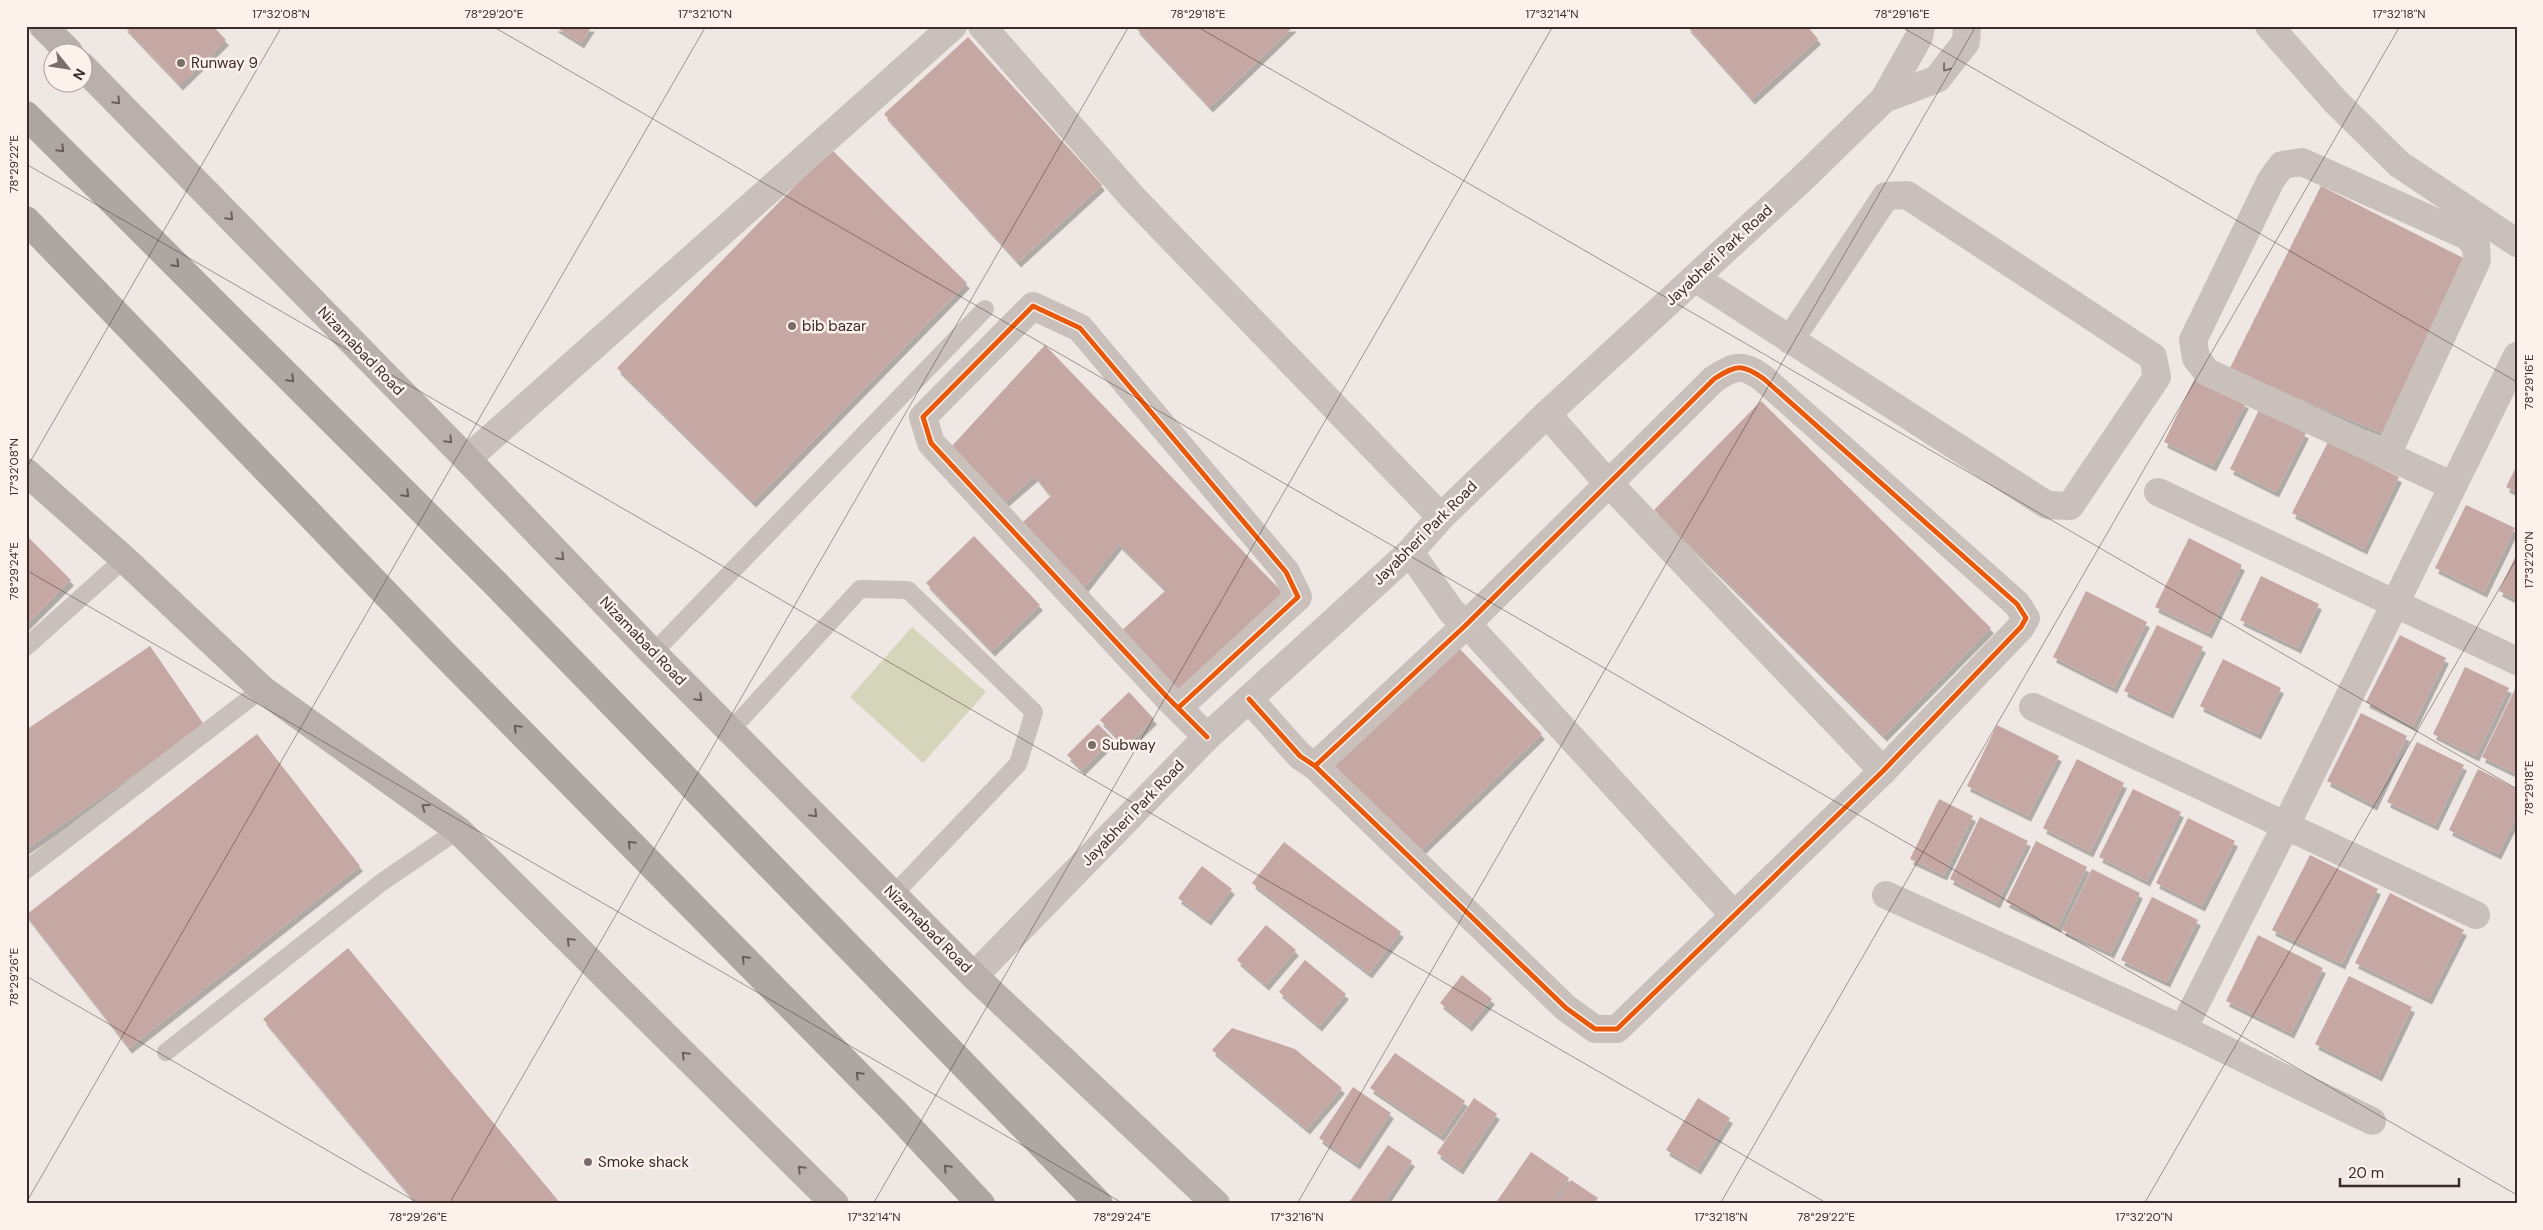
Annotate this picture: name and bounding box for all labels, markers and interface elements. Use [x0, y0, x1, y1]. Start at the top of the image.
text: 17°32'08"N [252, 6, 310, 22]
text: 78°29'20"E [464, 6, 524, 22]
text: 17°32'10"N [678, 6, 732, 22]
text: 78°29'18"E [1170, 6, 1226, 22]
text: 17°32'14"N [1526, 6, 1579, 22]
text: 78°29'16"E [1874, 6, 1930, 22]
text: 17°32'18"N [2372, 6, 2426, 22]
north arrow [42, 42, 92, 92]
place label: Runway 9 [191, 53, 258, 73]
marker: Runway 9 [175, 57, 187, 69]
one-way arrow [1943, 62, 1951, 71]
text: N [69, 66, 90, 83]
one-way arrow [111, 95, 120, 104]
text: 78°29'22"E [6, 135, 22, 193]
one-way arrow [55, 143, 64, 152]
street label: Jayabheri Park Road [1661, 200, 1777, 310]
one-way arrow [225, 211, 234, 220]
one-way arrow [170, 258, 179, 267]
street label: Nizamabad Road [313, 302, 409, 400]
place label: bib bazar [802, 316, 867, 336]
marker: bib bazar [786, 320, 798, 332]
text: 78°29'16"E [2521, 354, 2537, 410]
one-way arrow [285, 373, 294, 382]
one-way arrow [443, 434, 452, 443]
text: 17°32'08"N [6, 438, 22, 496]
street label: Jayabheri Park Road [1369, 477, 1481, 589]
one-way arrow [400, 488, 409, 497]
text: 17°32'20"N [2521, 532, 2537, 588]
text: 78°29'24"E [6, 542, 22, 600]
one-way arrow [555, 551, 564, 560]
street label: Nizamabad Road [595, 592, 691, 690]
one-way arrow [693, 692, 702, 701]
one-way arrow [514, 725, 523, 734]
place label: Subway [1102, 735, 1157, 755]
marker: Subway [1086, 739, 1098, 751]
street label: Jayabheri Park Road [1077, 756, 1189, 870]
text: 78°29'18"E [2521, 760, 2537, 816]
one-way arrow [422, 804, 431, 812]
one-way arrow [808, 808, 817, 817]
one-way arrow [628, 840, 637, 849]
street label: Nizamabad Road [880, 881, 976, 977]
one-way arrow [566, 938, 575, 947]
text: 78°29'26"E [6, 947, 22, 1006]
one-way arrow [742, 956, 751, 965]
one-way arrow [682, 1052, 691, 1061]
one-way arrow [856, 1072, 865, 1081]
place label: Smoke shack [598, 1152, 689, 1172]
scale bar [2340, 1155, 2459, 1187]
marker: Smoke shack [582, 1156, 594, 1168]
text: 20 m [2348, 1163, 2384, 1183]
one-way arrow [944, 1165, 953, 1174]
one-way arrow [797, 1166, 806, 1175]
text: 78°29'26"E [389, 1209, 448, 1225]
text: 17°32'14"N [848, 1209, 901, 1225]
text: 78°29'24"E [1093, 1209, 1151, 1225]
text: 17°32'16"N [1270, 1209, 1324, 1225]
text: 17°32'18"N [1694, 1209, 1748, 1225]
text: 78°29'22"E [1797, 1209, 1855, 1225]
text: 17°32'20"N [2116, 1209, 2172, 1225]

